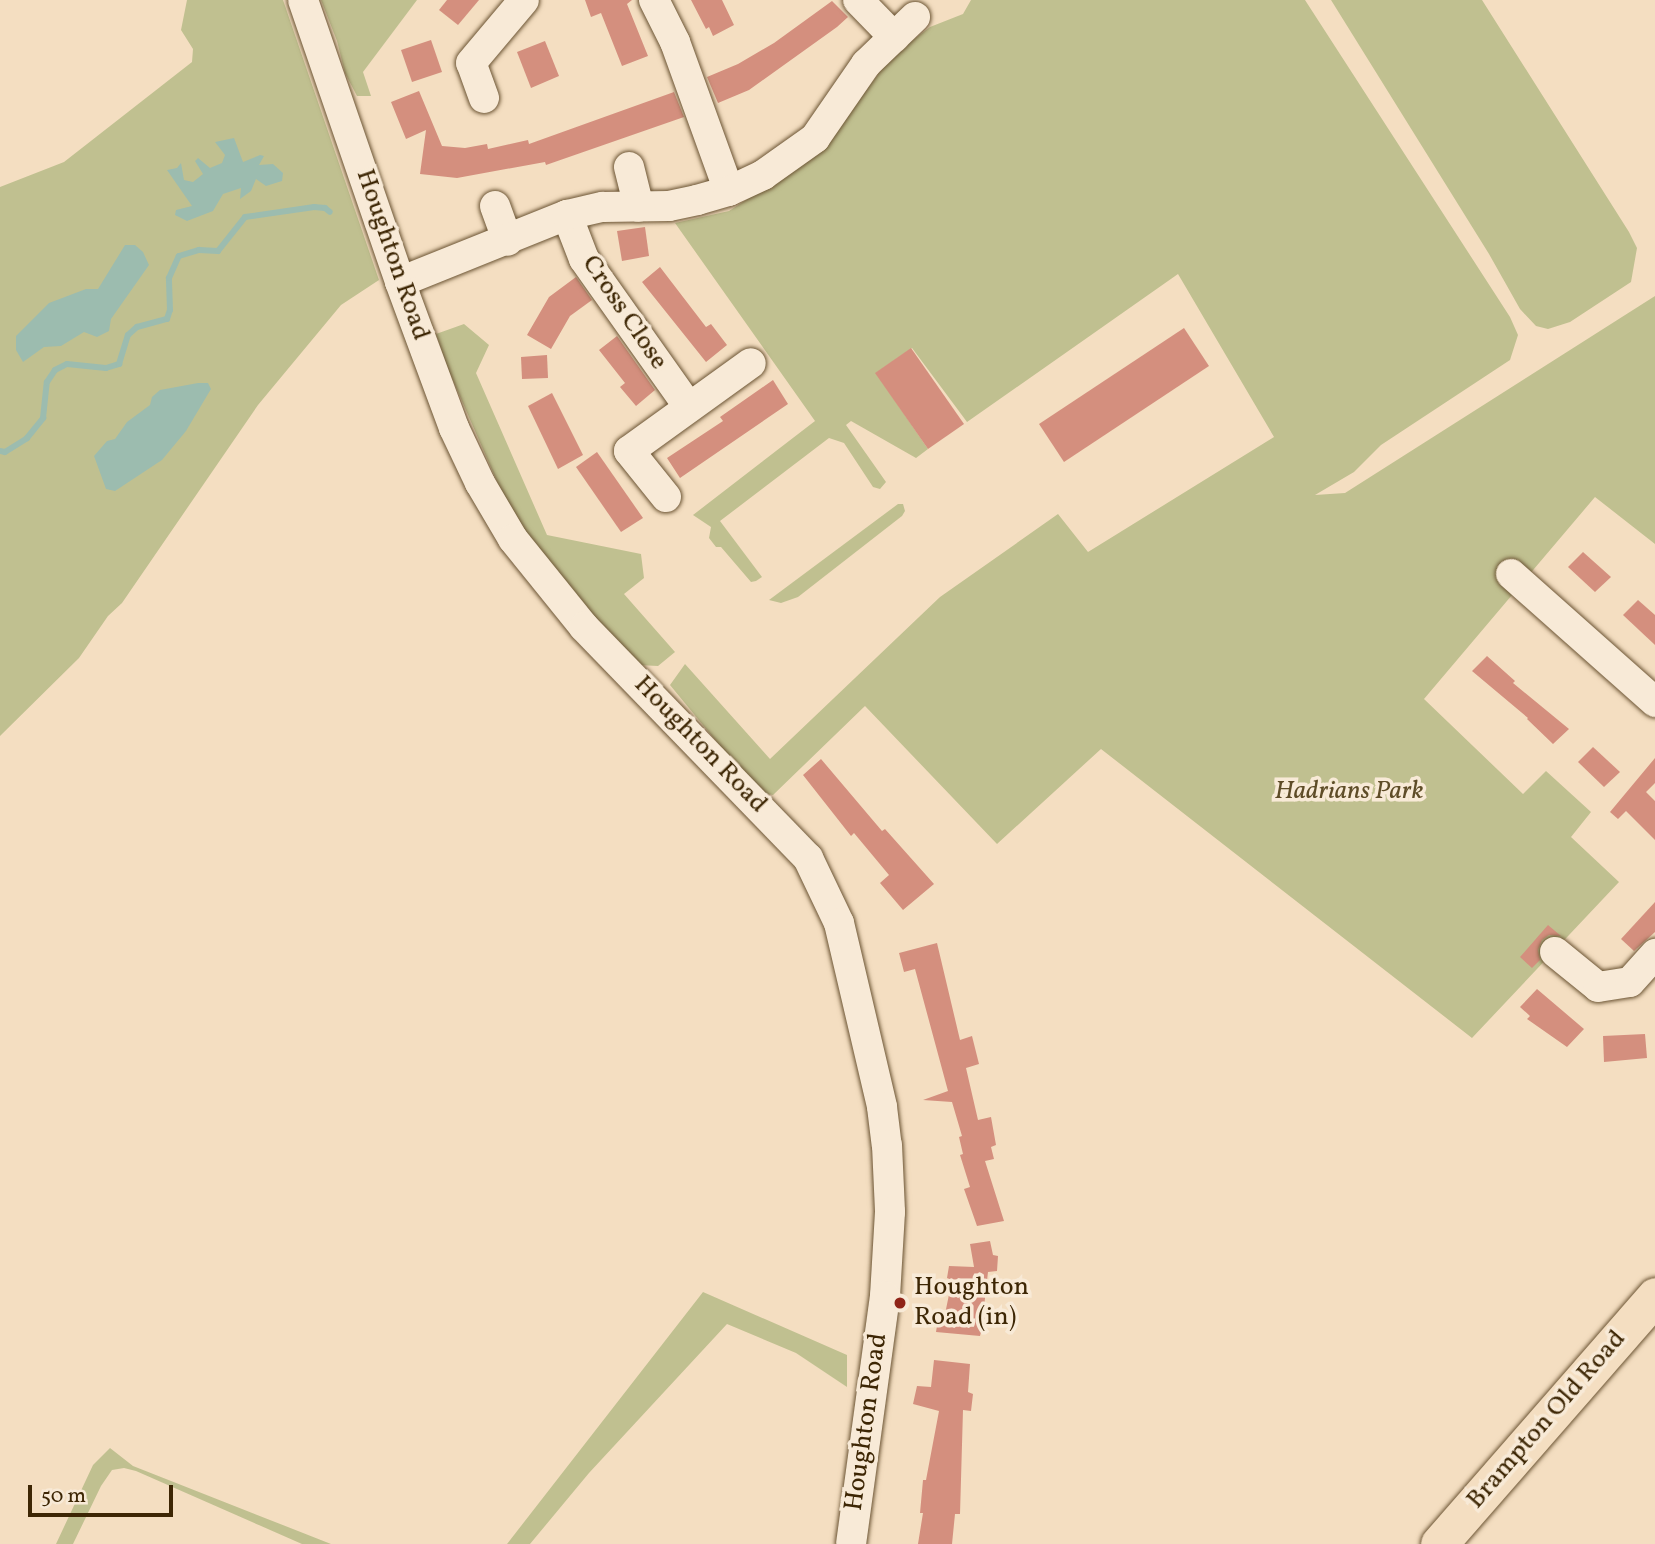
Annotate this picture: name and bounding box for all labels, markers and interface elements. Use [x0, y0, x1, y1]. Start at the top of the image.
street label: Houghton Road [348, 165, 436, 345]
street label: Cross Close [574, 250, 674, 376]
street label: Houghton Road [627, 670, 773, 820]
park label: Hadrians Park [1275, 776, 1423, 808]
place label: Houghton Road (in) [914, 1272, 1029, 1334]
marker: Houghton Road (in) [892, 1295, 908, 1311]
street label: Brampton Old Road [1461, 1324, 1633, 1516]
street label: Houghton Road [839, 1331, 895, 1513]
scale bar [32, 1470, 177, 1514]
text: 50 m [41, 1482, 86, 1511]

